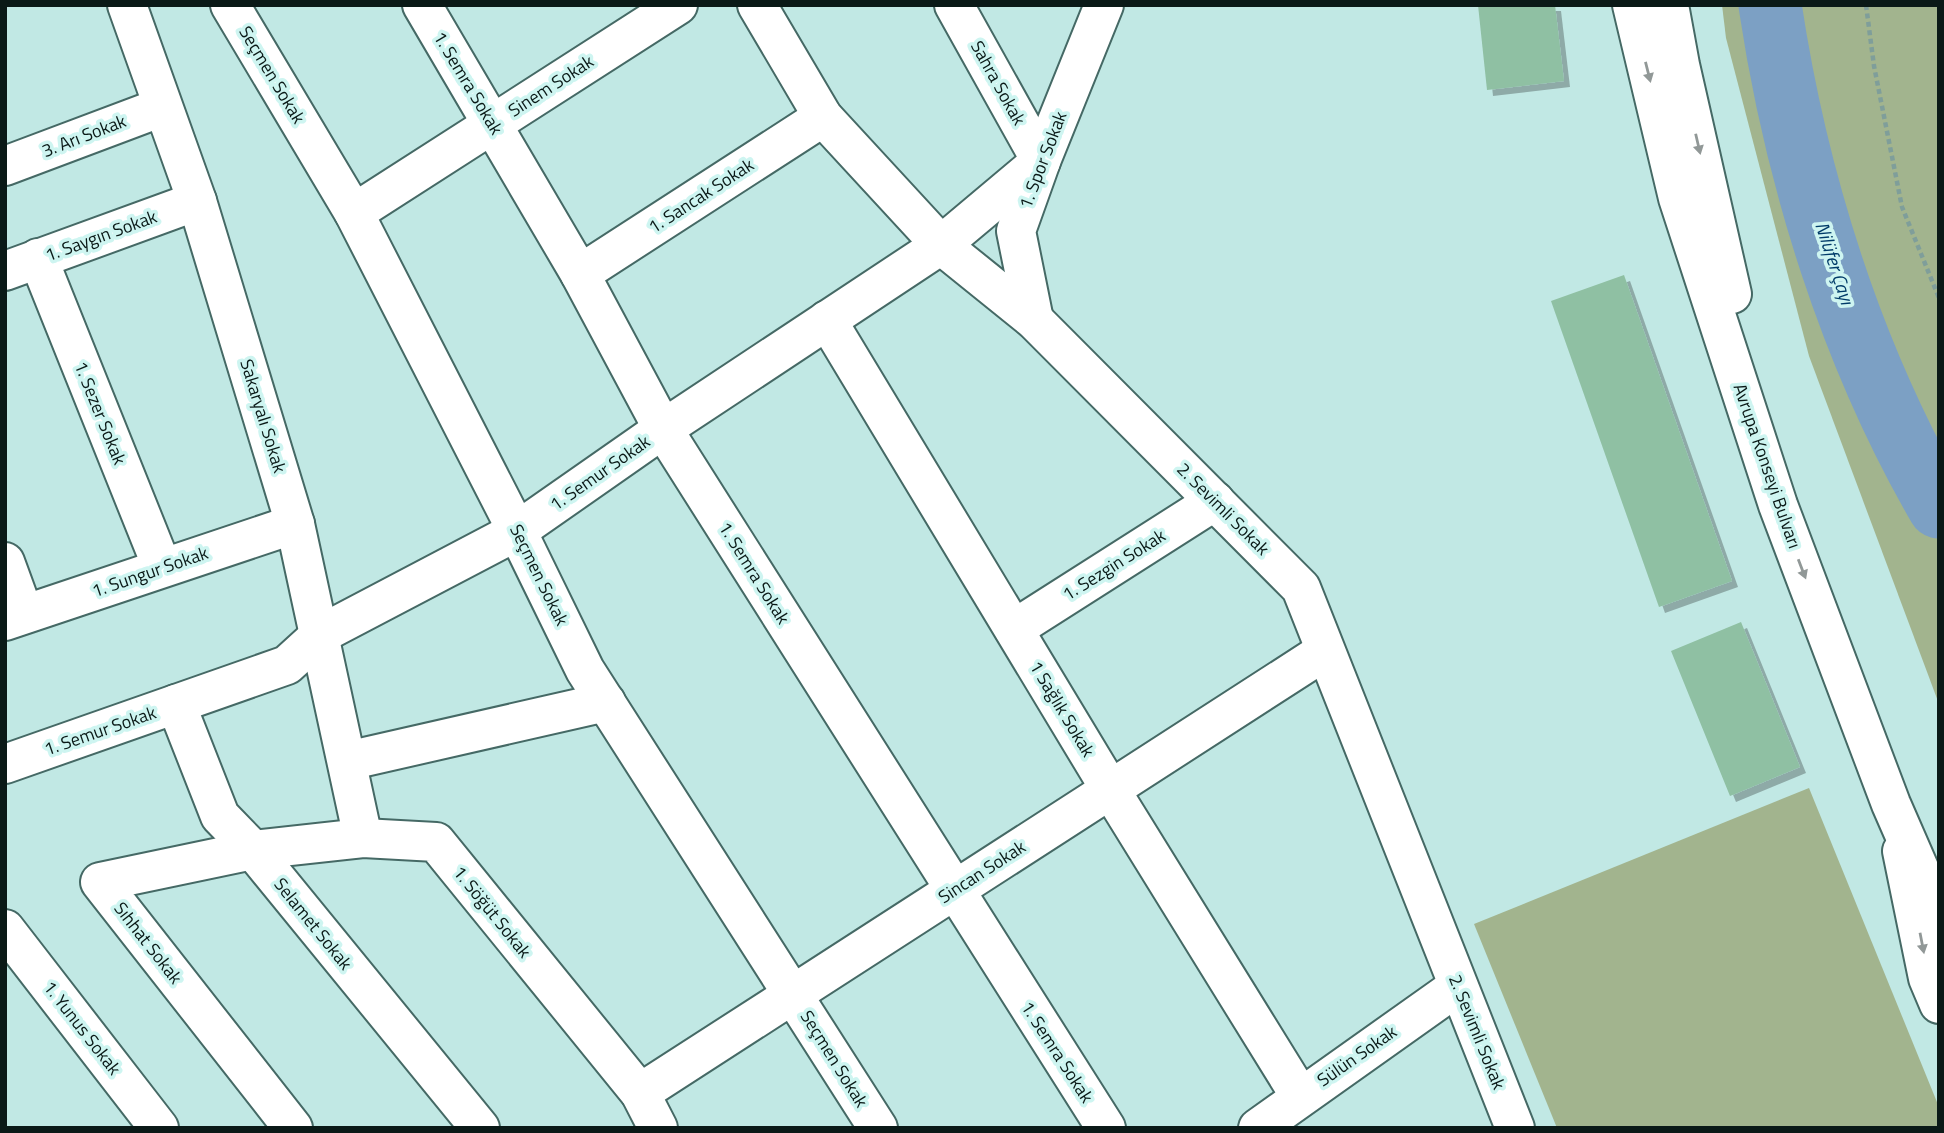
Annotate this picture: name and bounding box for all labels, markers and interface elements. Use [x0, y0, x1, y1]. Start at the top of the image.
street label: Seçmen Sokak [233, 21, 312, 129]
street label: 1. Semra Sokak [427, 26, 510, 140]
street label: Sahra Sokak [964, 35, 1033, 130]
street label: Sinem Sokak [503, 48, 599, 123]
one-way arrow [1643, 61, 1654, 83]
street label: 3. Arı Sokak [38, 107, 130, 164]
street label: 1. Spor Sokak [1012, 107, 1074, 212]
one-way arrow [1693, 133, 1704, 155]
street label: 1. Sancak Sokak [643, 151, 759, 240]
street label: 1. Saygın Sokak [41, 203, 161, 268]
water label: Nilüfer Çayı [1808, 218, 1863, 309]
street label: Sakaryalı Sokak [233, 356, 294, 476]
street label: 1. Sezer Sokak [67, 357, 134, 469]
street label: Avrupa Konseyi Bulvarı [1727, 380, 1808, 552]
street label: 1. Semur Sokak [544, 428, 656, 517]
street label: 2. Sevimli Sokak [1171, 456, 1276, 562]
street label: 1. Semra Sokak [712, 516, 797, 630]
street label: Seçmen Sokak [503, 519, 576, 630]
street label: 1. Sezgin Sokak [1057, 522, 1171, 607]
street label: 1. Sungur Sokak [88, 539, 212, 604]
one-way arrow [1797, 559, 1808, 580]
street label: 1 Sağlık Sokak [1023, 655, 1102, 762]
street label: 1. Semur Sokak [40, 699, 160, 762]
street label: Sincan Sokak [933, 833, 1031, 910]
street label: 1. Söğüt Sokak [447, 860, 538, 964]
street label: Selamet Sokak [268, 872, 359, 976]
street label: Sıhhat Sokak [108, 896, 189, 990]
one-way arrow [1916, 932, 1927, 954]
street label: 2. Sevimli Sokak [1442, 970, 1513, 1094]
street label: 1. Yunus Sokak [37, 975, 128, 1081]
street label: 1. Semra Sokak [1014, 996, 1101, 1108]
street label: Seçmen Sokak [794, 1005, 875, 1113]
street label: Sülün Sokak [1311, 1018, 1402, 1093]

